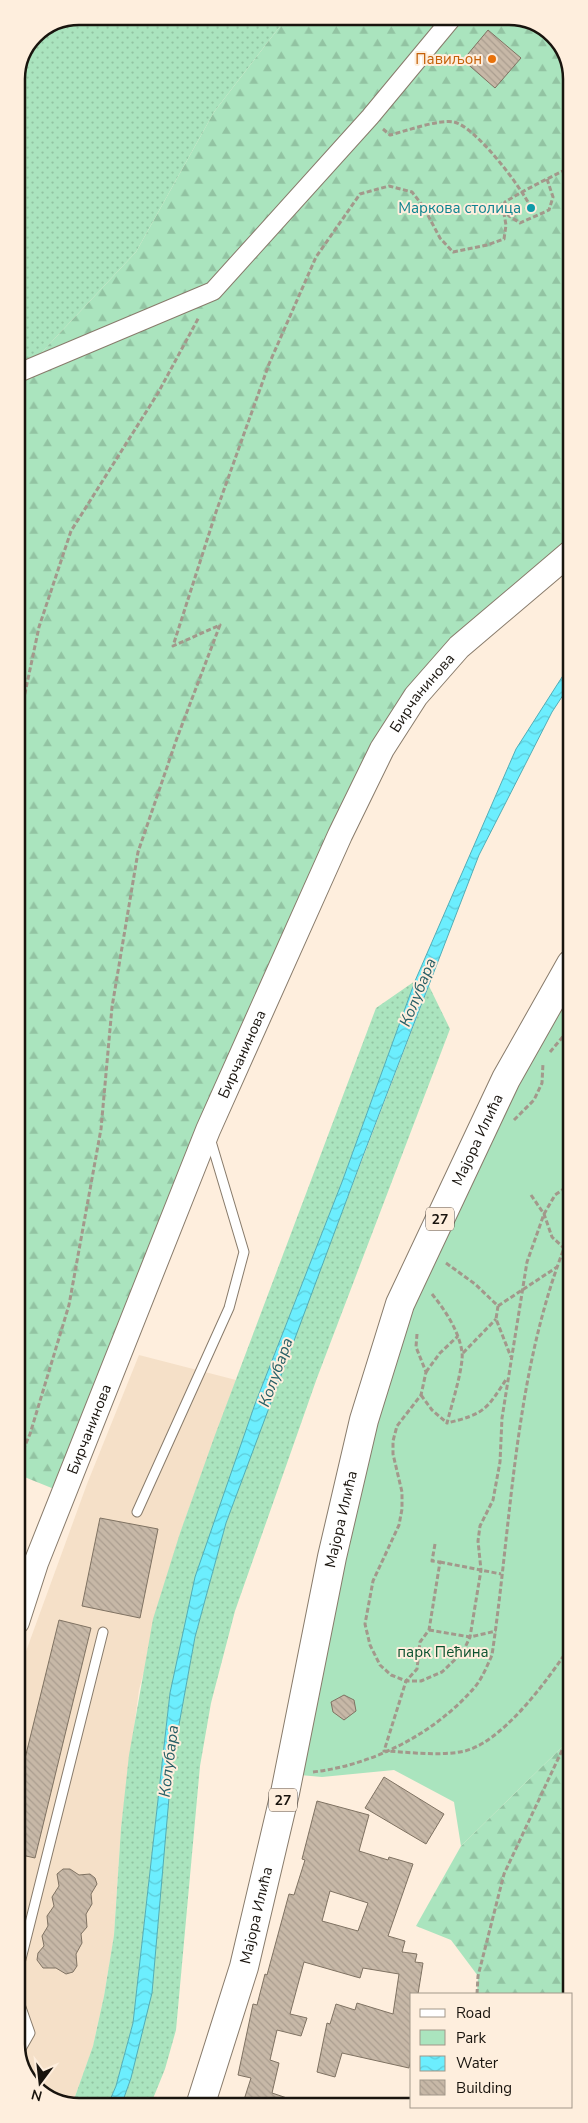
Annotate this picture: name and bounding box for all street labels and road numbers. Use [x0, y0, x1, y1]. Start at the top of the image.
street label: Бирчанинова [385, 649, 459, 736]
street label: Бирчанинова [213, 1007, 271, 1102]
street label: Мајора Илића [447, 1091, 508, 1189]
road number: 27 [426, 1208, 454, 1230]
street label: Бирчанинова [62, 1381, 116, 1477]
street label: Мајора Илића [320, 1469, 362, 1570]
road number: 27 [269, 1788, 297, 1812]
street label: Мајора Илића [235, 1865, 277, 1966]

